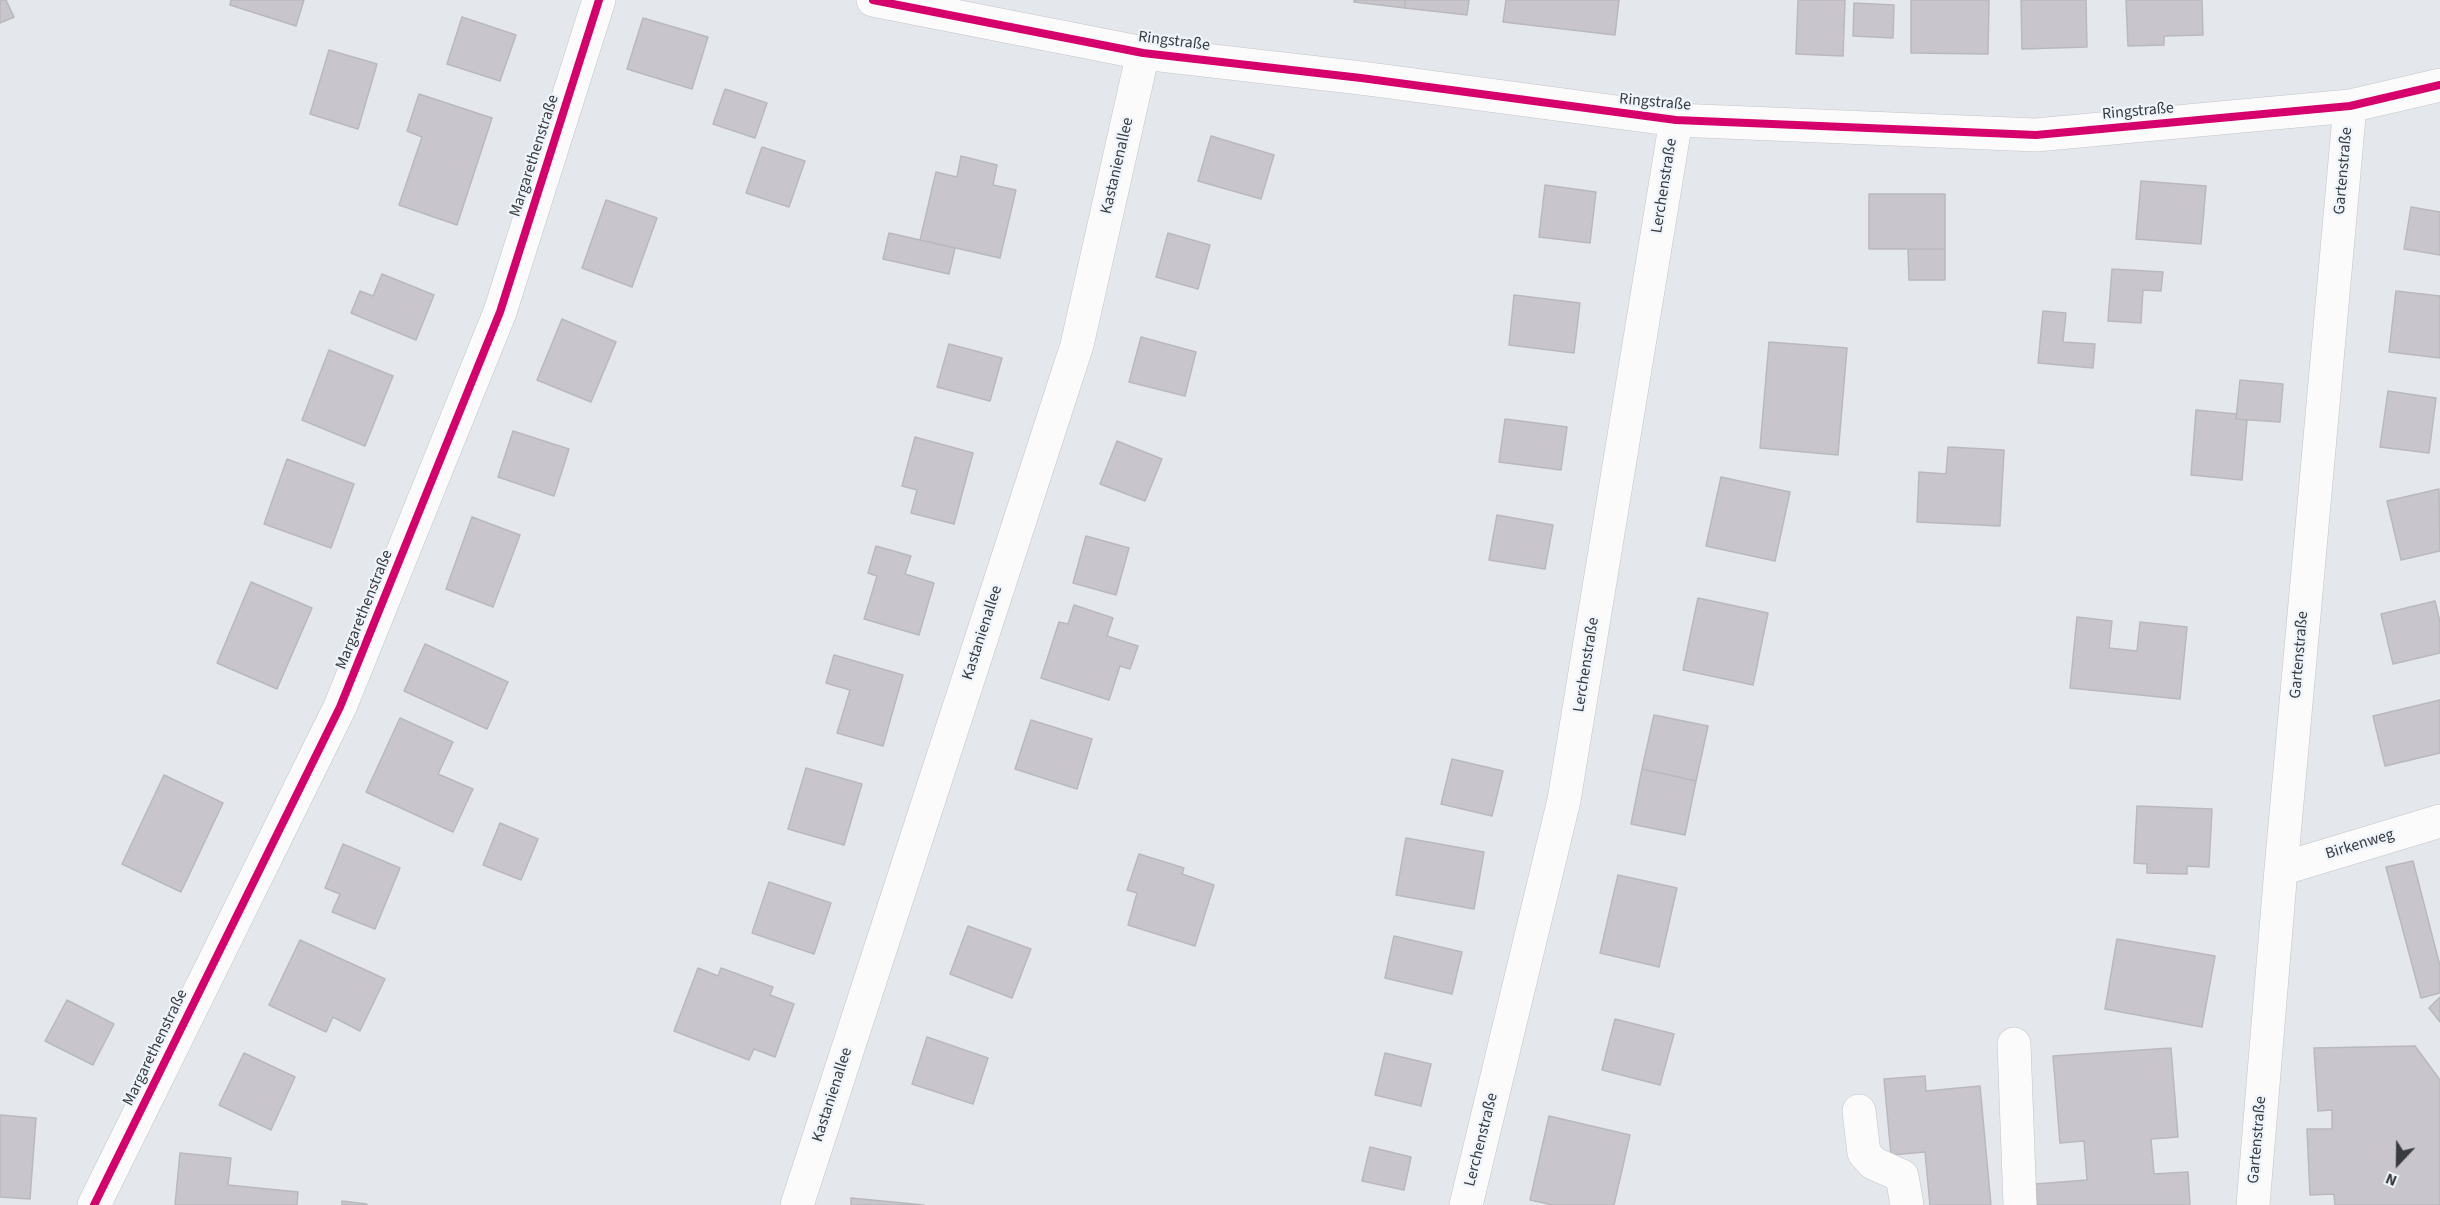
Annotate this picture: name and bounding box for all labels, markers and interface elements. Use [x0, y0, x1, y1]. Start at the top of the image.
street label: Ringstraße [1137, 28, 1211, 56]
street label: Ringstraße [1618, 90, 1692, 116]
street label: Margarethenstraße [506, 93, 564, 219]
street label: Ringstraße [2101, 99, 2175, 125]
street label: Kastanienallee [1098, 116, 1138, 216]
street label: Gartenstraße [2331, 127, 2357, 215]
street label: Lerchenstraße [1648, 137, 1682, 235]
street label: Margarethenstraße [332, 547, 398, 673]
street label: Kastanienallee [959, 583, 1007, 683]
street label: Gartenstraße [2287, 611, 2313, 699]
street label: Lerchenstraße [1570, 616, 1604, 714]
street label: Birkenweg [2323, 826, 2397, 864]
street label: Margarethenstraße [120, 987, 192, 1109]
street label: Kastanienallee [809, 1045, 857, 1145]
street label: Lerchenstraße [1461, 1091, 1503, 1189]
street label: Gartenstraße [2245, 1096, 2271, 1184]
north arrow [2368, 1133, 2428, 1193]
text: N [2382, 1168, 2400, 1192]

